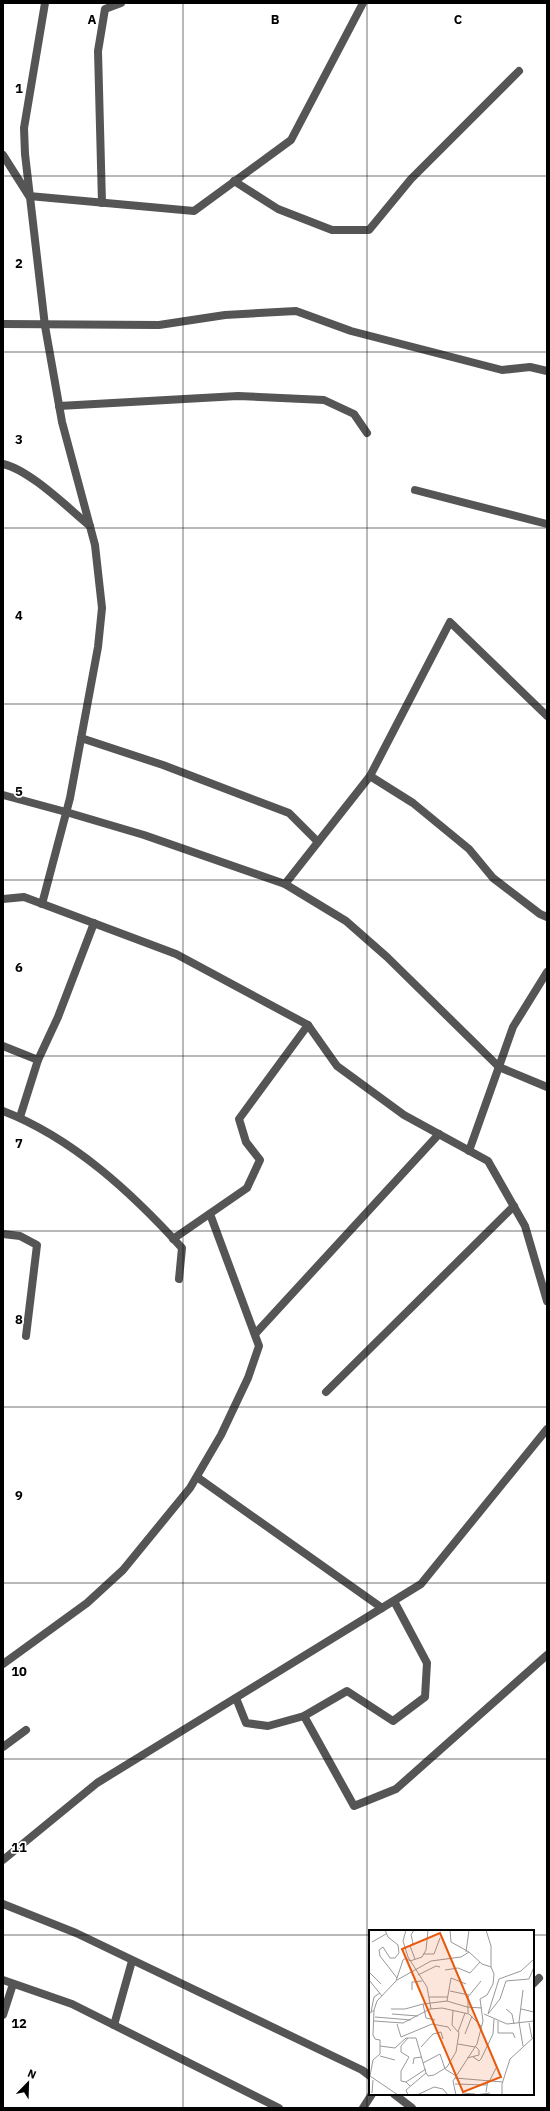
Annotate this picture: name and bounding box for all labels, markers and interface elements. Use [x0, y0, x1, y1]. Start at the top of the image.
text: A [88, 11, 97, 28]
text: B [271, 11, 280, 28]
text: C [454, 11, 463, 28]
text: 1 [15, 80, 23, 97]
text: 2 [15, 255, 23, 272]
text: 3 [15, 431, 23, 448]
text: 4 [15, 607, 23, 624]
text: 5 [15, 783, 23, 800]
text: 6 [15, 959, 23, 976]
text: 7 [15, 1135, 23, 1152]
text: 8 [15, 1311, 23, 1328]
text: 9 [15, 1487, 23, 1504]
text: 10 [11, 1663, 27, 1680]
text: 11 [11, 1839, 27, 1856]
inset map [369, 1930, 534, 2095]
text: 12 [11, 2015, 27, 2032]
north arrow [8, 2063, 48, 2103]
text: N [26, 2066, 38, 2082]

